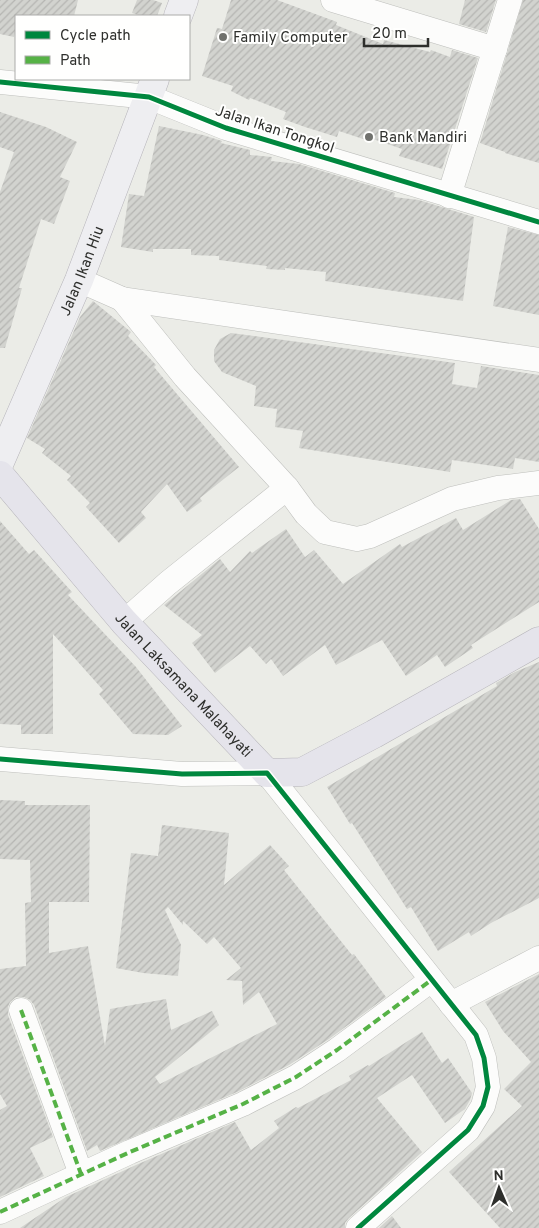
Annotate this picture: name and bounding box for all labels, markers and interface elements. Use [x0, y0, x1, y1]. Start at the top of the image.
legend [15, 15, 190, 80]
scale bar [364, 15, 428, 47]
text: 20 m [372, 25, 407, 44]
text: Cycle path [60, 27, 131, 46]
place label: Family Computer [233, 29, 348, 48]
marker: Family Computer [217, 31, 229, 43]
text: Path [60, 52, 91, 71]
street label: Jalan Ikan Tongkol [213, 102, 336, 159]
place label: Bank Mandiri [379, 129, 467, 148]
marker: Bank Mandiri [363, 131, 375, 143]
street label: Jalan Ikan Hiu [57, 224, 109, 319]
street label: Jalan Laksamana Malahayati [110, 610, 255, 762]
north arrow [474, 1163, 524, 1213]
text: N [493, 1168, 504, 1185]

